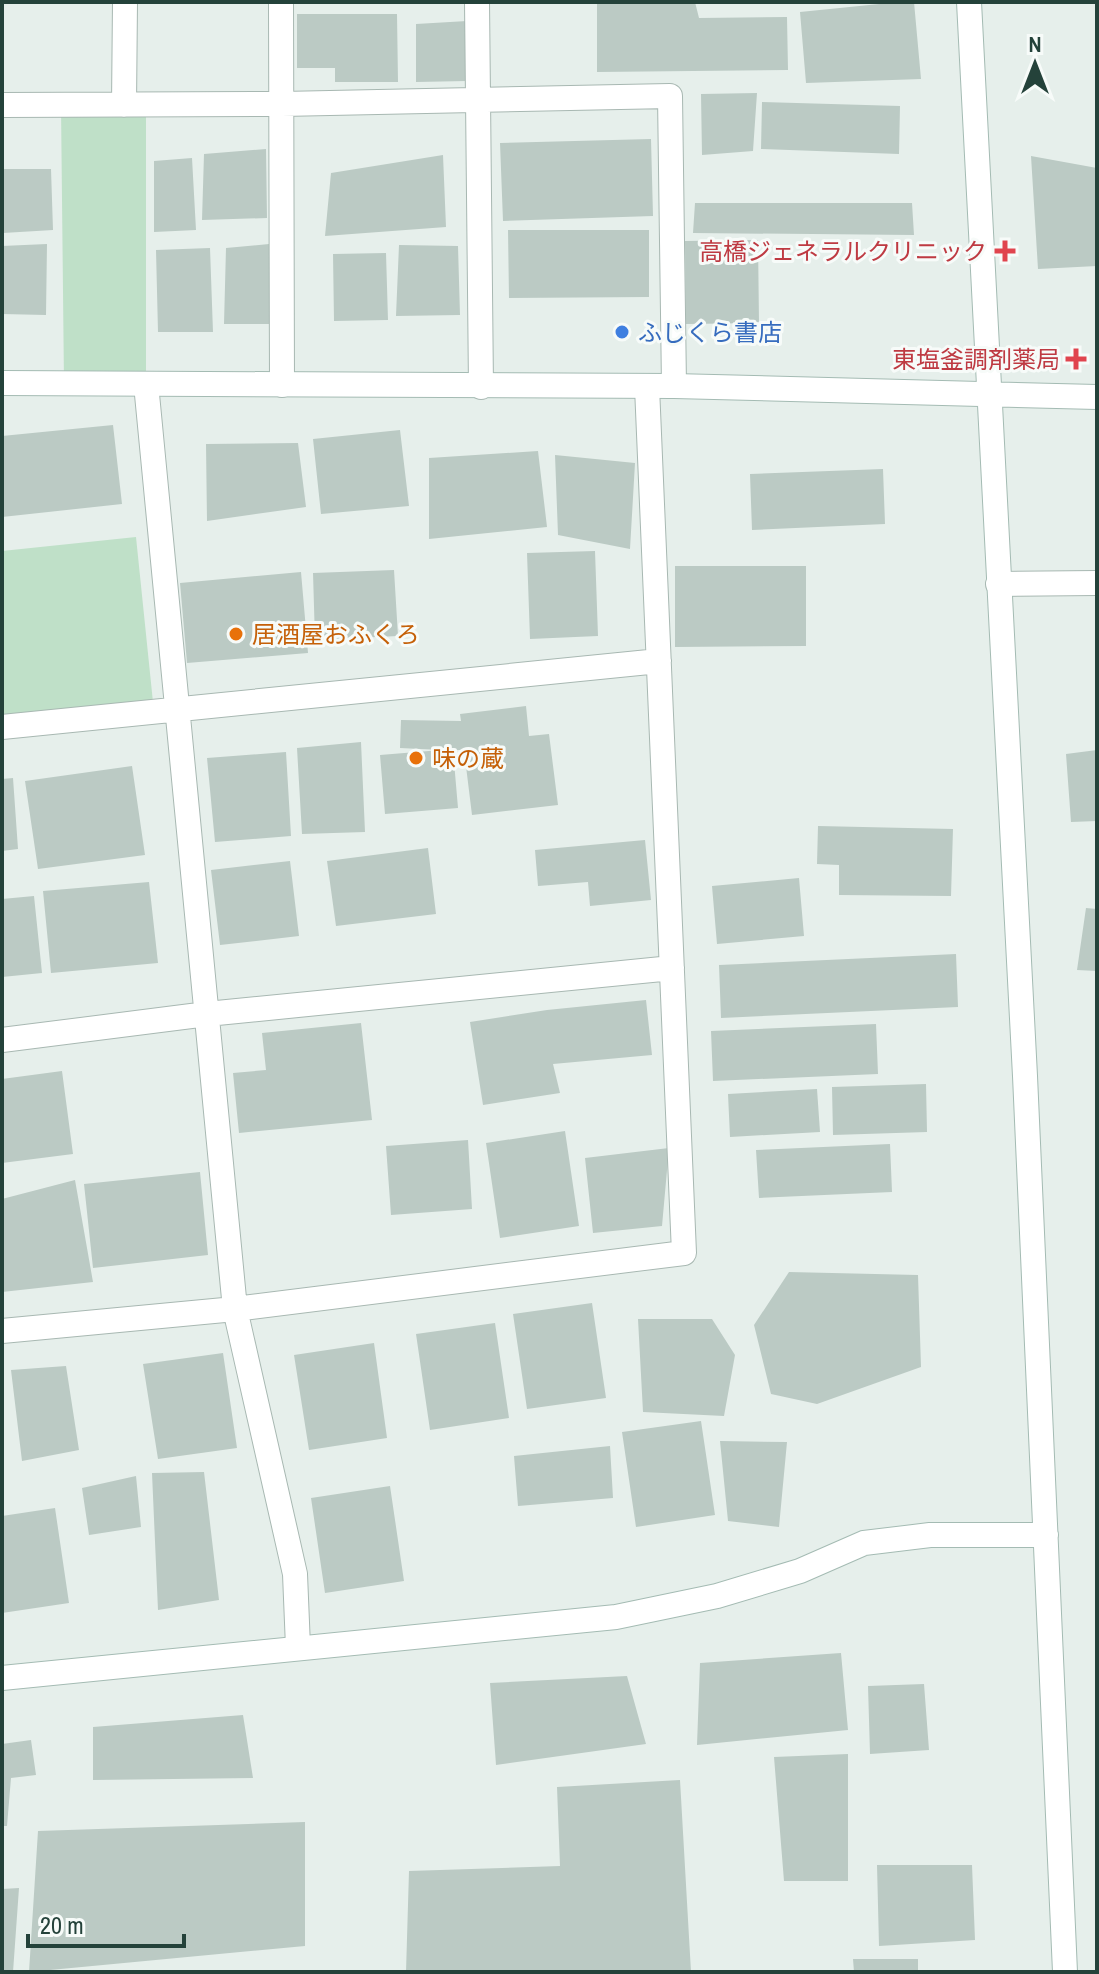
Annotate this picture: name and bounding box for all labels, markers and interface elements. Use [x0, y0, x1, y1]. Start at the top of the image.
north arrow [995, 24, 1075, 104]
text: N [1028, 29, 1042, 59]
place label: 高橋ジェネラルクリニック [699, 235, 987, 267]
marker: 高橋ジェネラルクリニック [994, 240, 1016, 262]
place label: ふじくら書店 [638, 316, 782, 348]
marker: ふじくら書店 [613, 323, 631, 341]
place label: 東塩釜調剤薬局 [892, 343, 1060, 375]
marker: 東塩釜調剤薬局 [1067, 350, 1085, 368]
place label: 居酒屋おふくろ [252, 618, 420, 650]
marker: 居酒屋おふくろ [227, 625, 245, 643]
place label: 味の蔵 [432, 742, 504, 774]
marker: 味の蔵 [407, 749, 425, 767]
scale bar [28, 1898, 184, 1948]
text: 20 m [40, 1909, 84, 1941]

